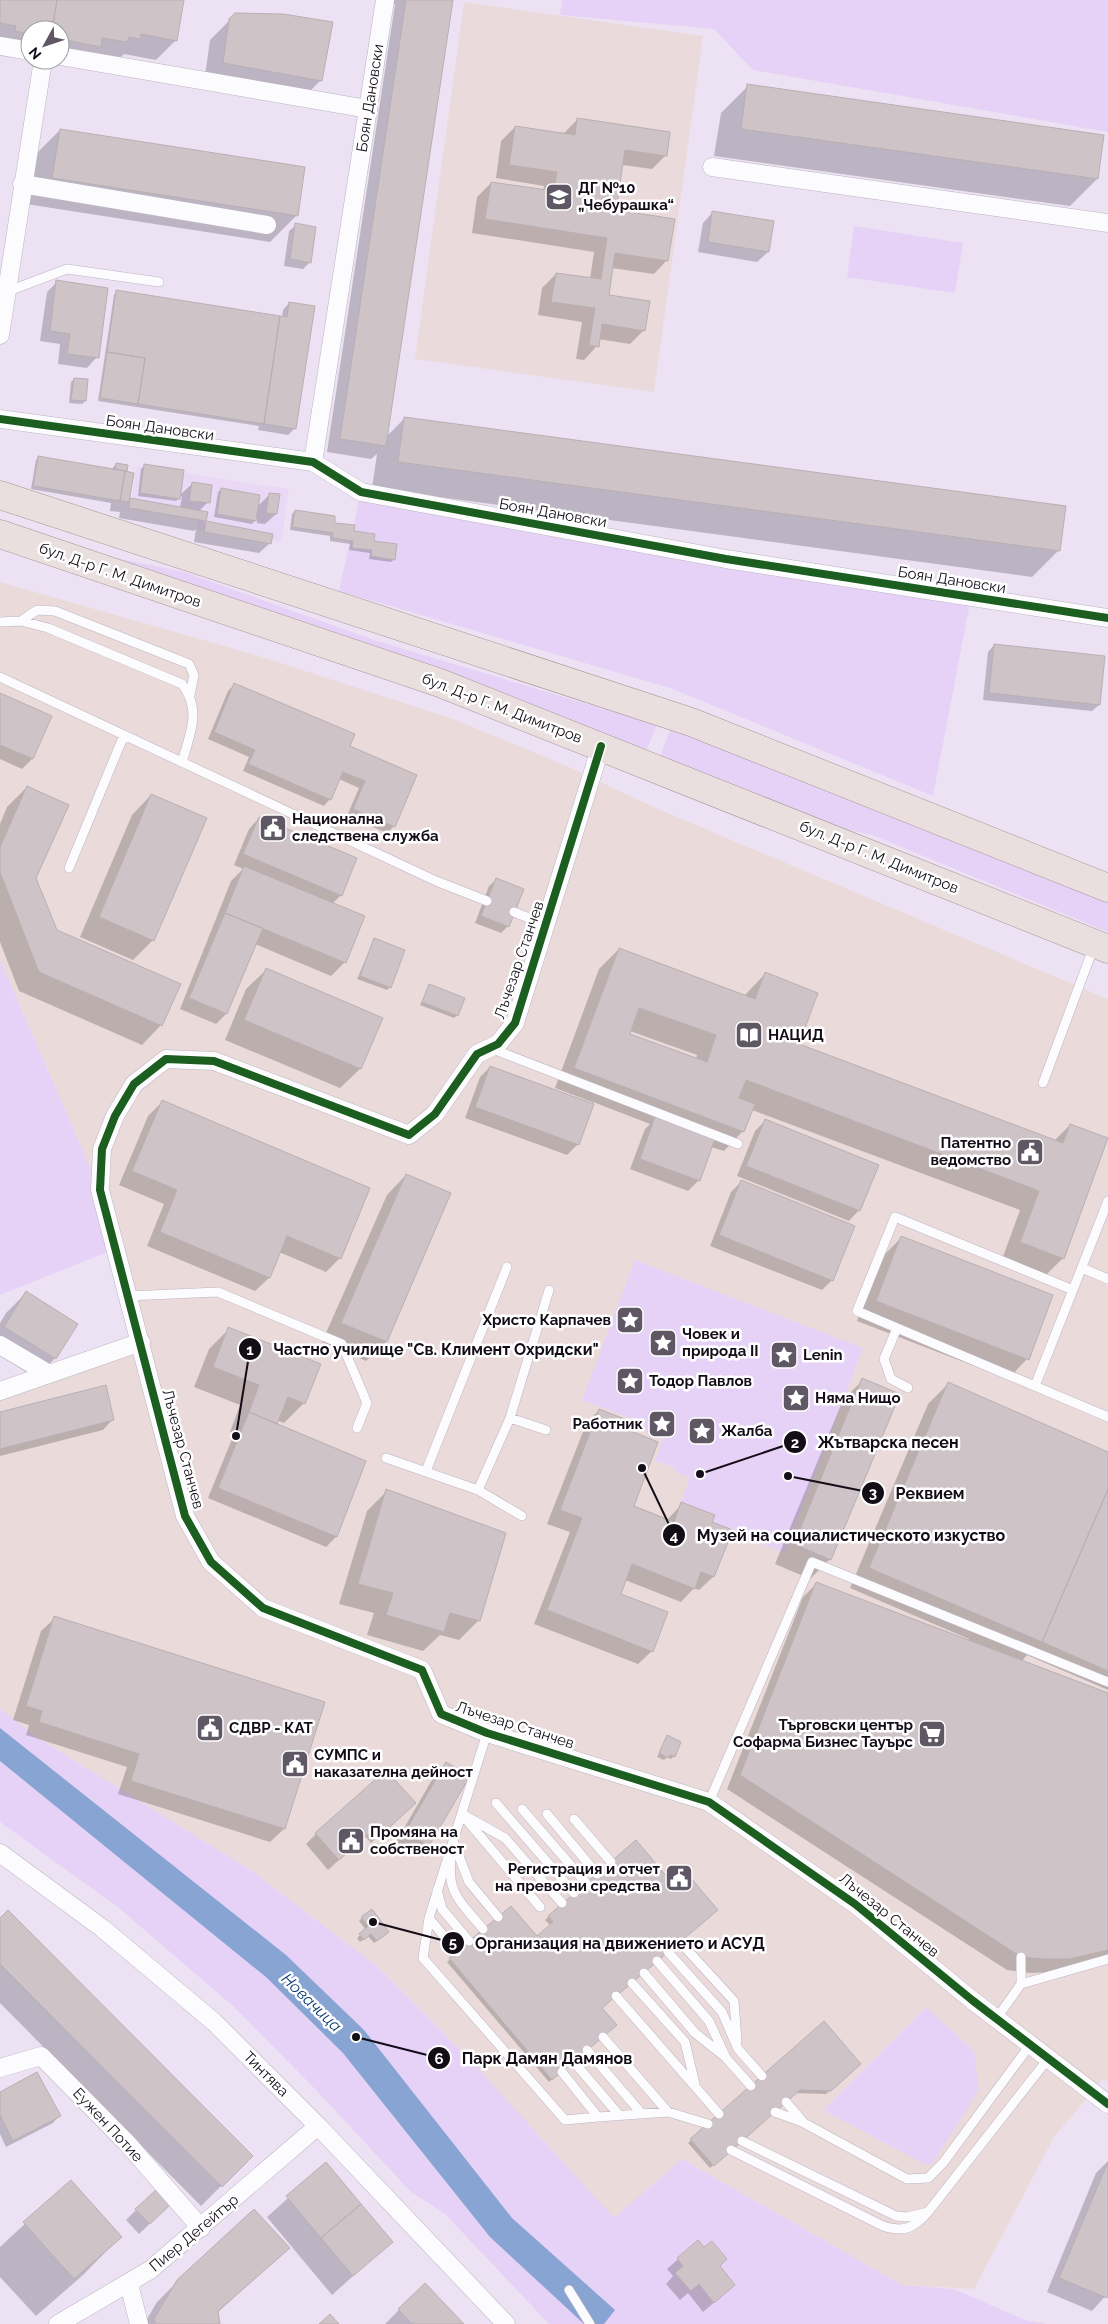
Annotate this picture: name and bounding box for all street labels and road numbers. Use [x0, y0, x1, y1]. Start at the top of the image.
street label: Боян Дановски [353, 43, 387, 153]
street label: Боян Дановски [105, 411, 215, 445]
street label: Боян Дановски [498, 495, 608, 531]
street label: бул. Д-р Г. М. Димитров [37, 539, 203, 611]
street label: Боян Дановски [897, 563, 1007, 597]
street label: бул. Д-р Г. М. Димитров [419, 669, 585, 747]
street label: бул. Д-р Г. М. Димитров [797, 817, 961, 897]
street label: Лъчезар Станчев [490, 899, 548, 1021]
street label: Лъчезар Станчев [158, 1387, 208, 1511]
street label: Лъчезар Станчев [454, 1697, 576, 1753]
street label: Лъчезар Станчев [835, 1869, 943, 1961]
street label: Тинтява [240, 2048, 292, 2100]
street label: Еужен Потие [69, 2084, 147, 2166]
street label: Пиер Дегейтър [146, 2191, 242, 2275]

